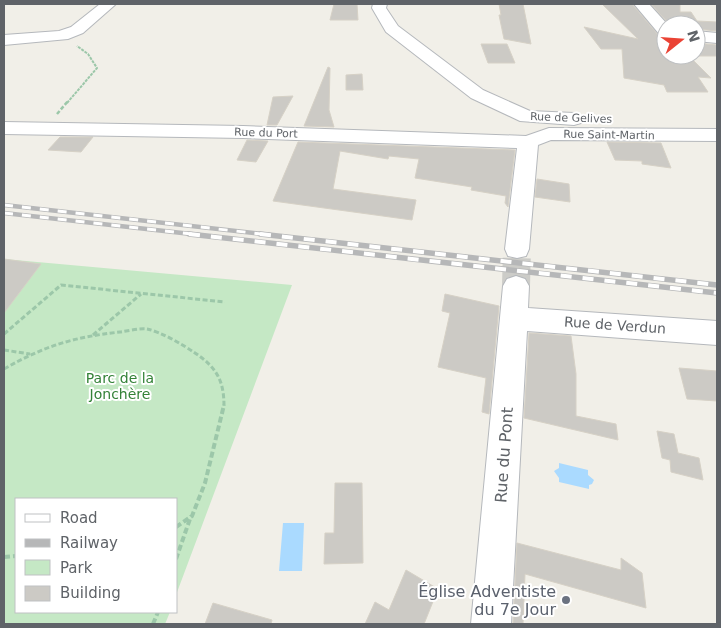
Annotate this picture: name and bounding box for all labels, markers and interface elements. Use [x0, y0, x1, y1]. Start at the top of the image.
north arrow [656, 15, 706, 65]
text: N [684, 28, 703, 44]
street label: Rue de Gelives [530, 110, 612, 126]
street label: Rue du Port [234, 125, 299, 141]
street label: Rue Saint-Martin [563, 128, 655, 142]
street label: Rue de Verdun [563, 313, 667, 337]
park label: Parc de la Jonchère [86, 370, 154, 402]
street label: Rue du Pont [491, 406, 517, 504]
legend [15, 498, 178, 613]
text: Road [60, 509, 98, 527]
text: Railway [60, 534, 118, 552]
text: Park [60, 559, 93, 577]
place label: Église Adventiste du 7e Jour [418, 582, 556, 619]
text: Building [60, 584, 121, 602]
marker: Église Adventiste du 7e Jour [560, 594, 572, 606]

